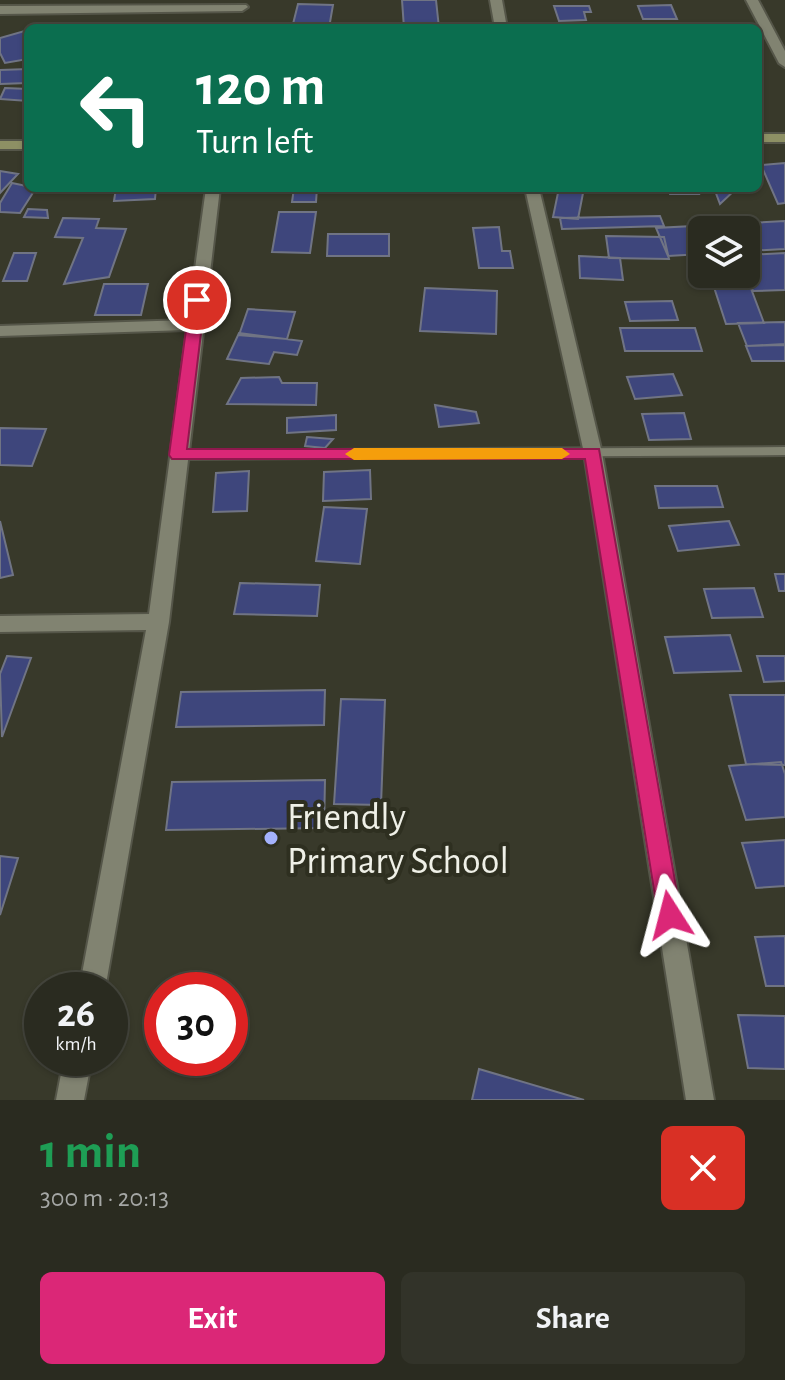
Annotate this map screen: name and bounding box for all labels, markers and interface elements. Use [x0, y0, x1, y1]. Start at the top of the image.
icon: left [64, 56, 168, 160]
text: 120 m [196, 59, 325, 115]
text: Turn left [196, 124, 313, 160]
map controls [688, 216, 760, 288]
button: layers [688, 216, 760, 288]
pin [163, 266, 231, 334]
icon: arrive [175, 278, 219, 322]
place label: Friendly Primary School [287, 799, 509, 881]
marker: Friendly Primary School [262, 829, 280, 847]
position arrow [628, 873, 712, 957]
speed limit sign: 30 [144, 972, 248, 1076]
text: 26 [57, 994, 95, 1034]
text: km/h [55, 1034, 97, 1054]
button: close [661, 1126, 745, 1210]
text: 1 min [40, 1129, 141, 1177]
text: 300 m · 20:13 [40, 1185, 169, 1211]
button: Exit [40, 1272, 385, 1364]
button: Share [401, 1272, 745, 1364]

